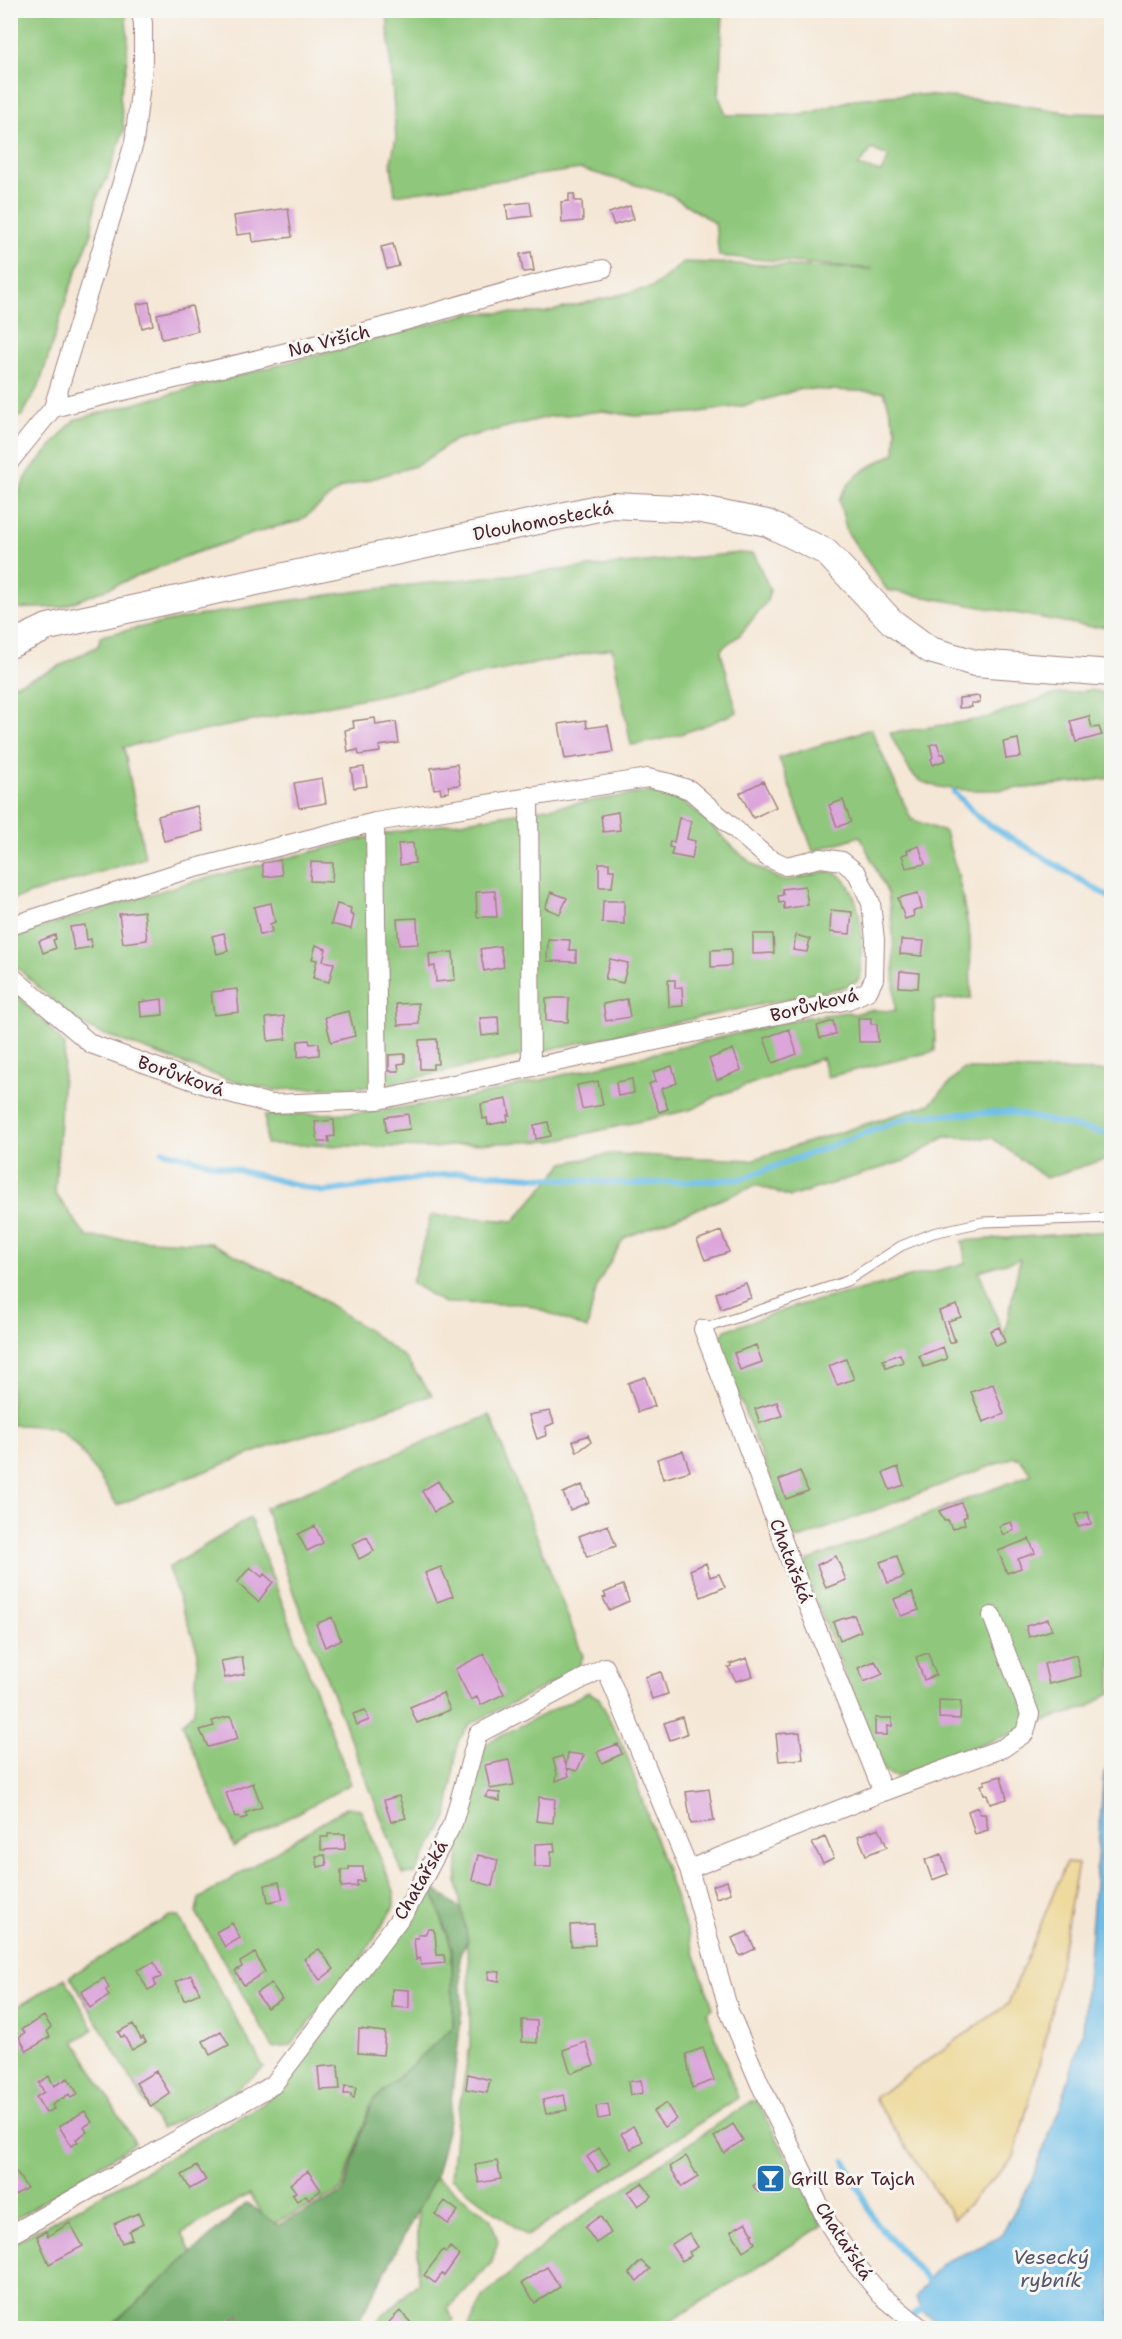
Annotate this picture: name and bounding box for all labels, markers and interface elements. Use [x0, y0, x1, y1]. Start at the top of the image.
street label: Na Vrších [286, 319, 372, 363]
street label: Dlouhomostecká [471, 496, 615, 546]
street label: Borůvková [768, 982, 860, 1028]
street label: Borůvková [135, 1050, 227, 1102]
street label: Chatařská [764, 1515, 818, 1607]
street label: Chatařská [388, 1836, 454, 1924]
bar icon: Grill Bar Tajch [754, 2163, 786, 2195]
place label: Grill Bar Tajch [791, 2167, 915, 2191]
street label: Chatařská [810, 2197, 878, 2285]
water label: Vesecký rybník [1013, 2244, 1089, 2293]

